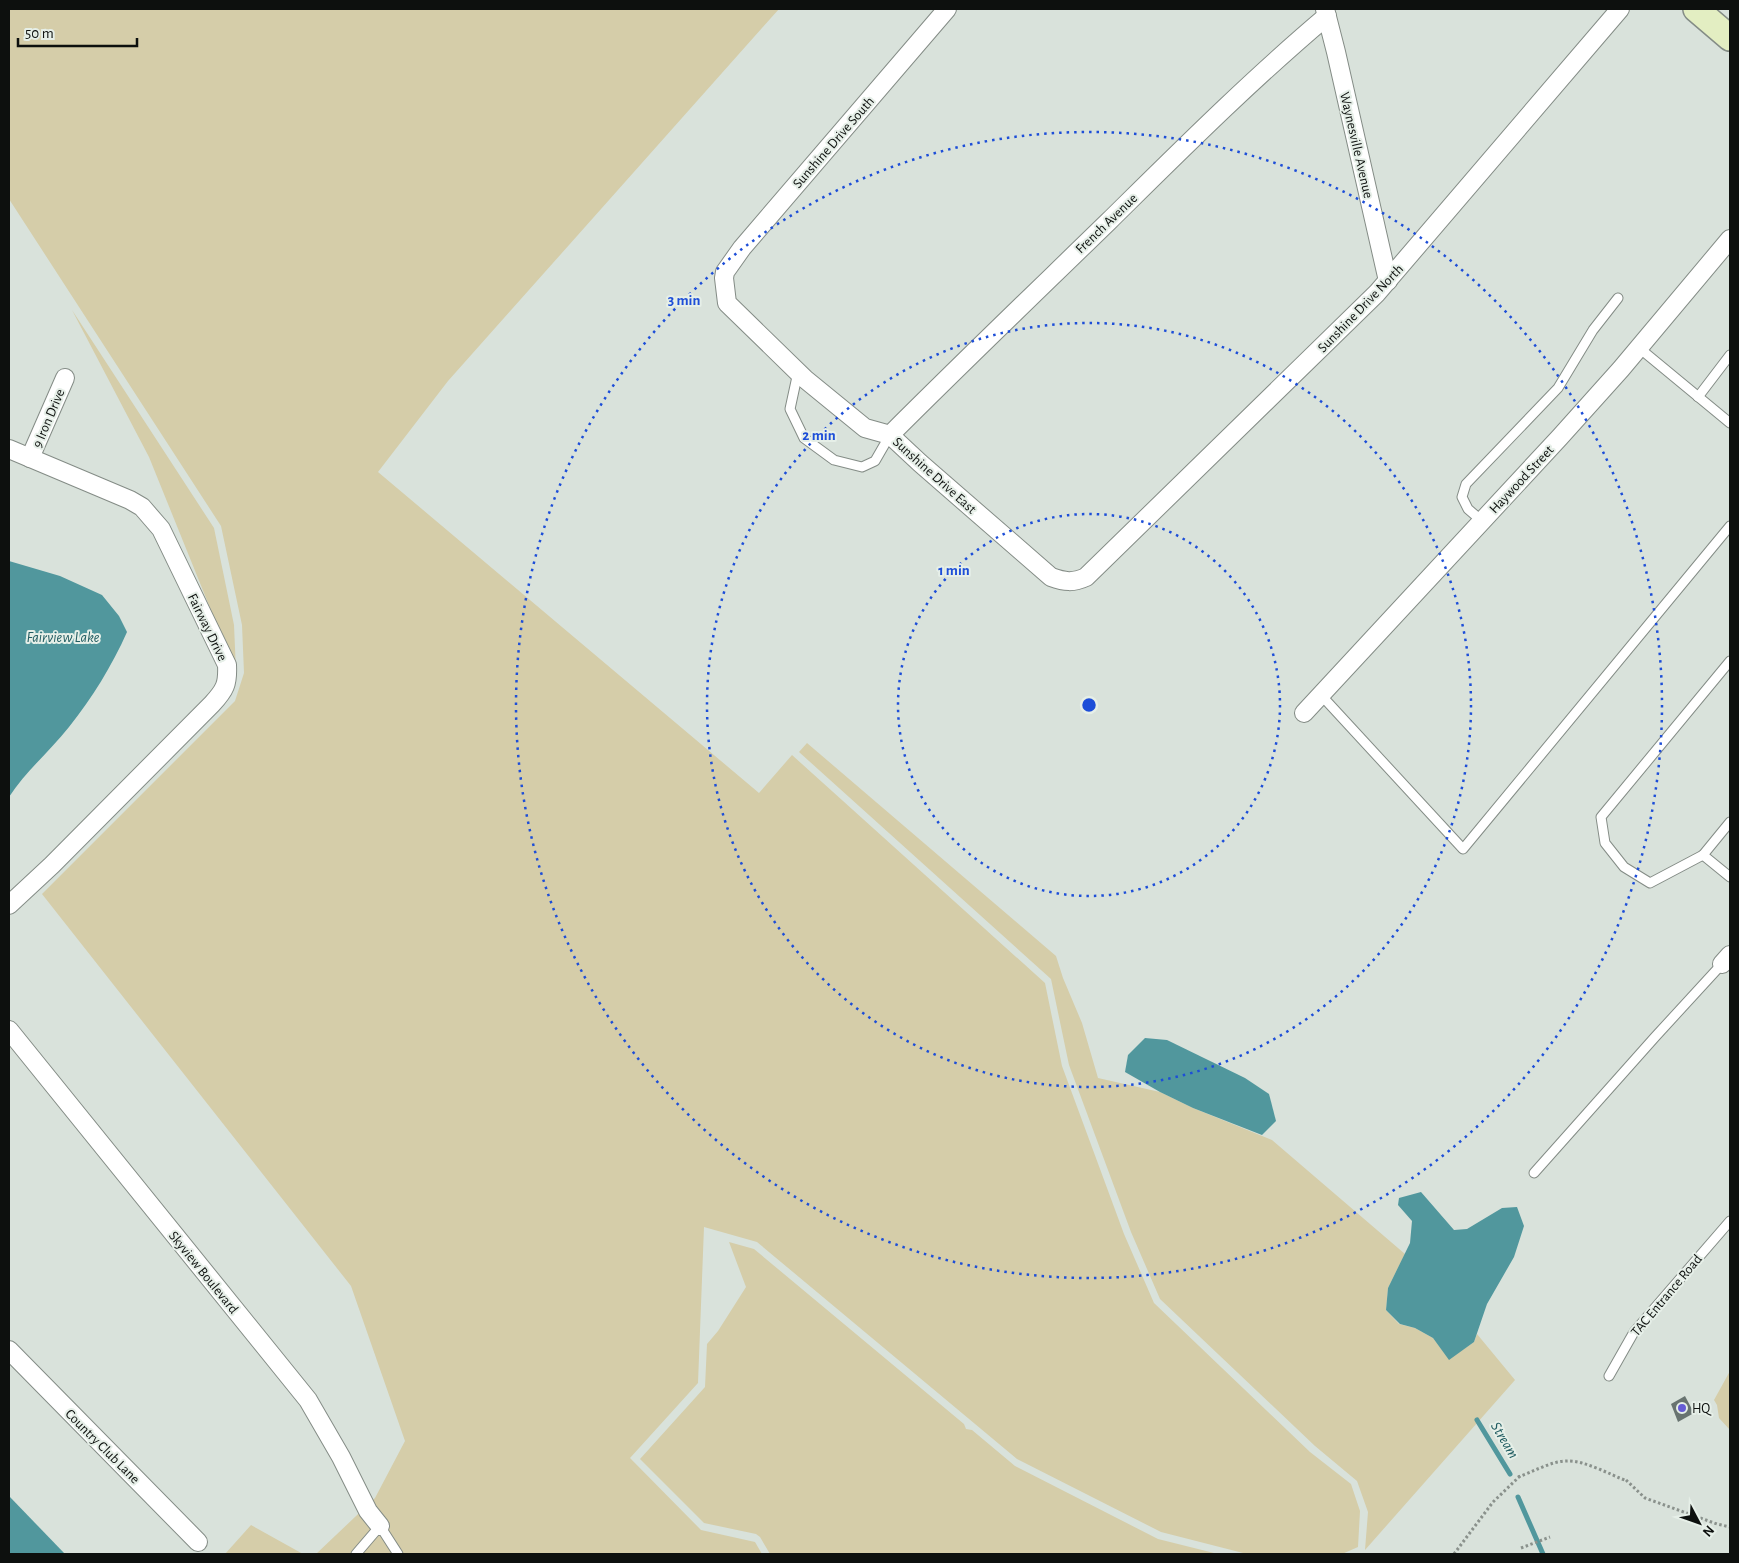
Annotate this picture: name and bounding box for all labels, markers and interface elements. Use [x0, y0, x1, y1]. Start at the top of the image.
scale bar [18, 15, 136, 47]
text: 50 m [25, 26, 54, 41]
street label: Waynesville Avenue [1337, 91, 1375, 200]
street label: Sunshine Drive South [790, 94, 877, 191]
street label: French Avenue [1073, 191, 1140, 256]
street label: Sunshine Drive North [1315, 262, 1406, 355]
text: 3 min [668, 293, 700, 308]
street label: 9 Iron Drive [30, 387, 68, 450]
text: 2 min [802, 428, 836, 443]
street label: Sunshine Drive East [890, 435, 979, 517]
street label: Haywood Street [1487, 443, 1557, 516]
text: 1 min [938, 563, 970, 578]
street label: Fairway Drive [185, 592, 229, 663]
water label: Fairview Lake [27, 630, 100, 645]
centre of rings [1080, 696, 1098, 714]
street label: Skyview Boulevard [166, 1229, 241, 1316]
street label: TAC Entrance Road [1629, 1252, 1705, 1339]
marker: HQ [1676, 1402, 1688, 1414]
place label: HQ [1692, 1402, 1712, 1416]
street label: Country Club Lane [62, 1407, 142, 1487]
water label: Stream [1488, 1419, 1521, 1461]
north arrow [1674, 1498, 1724, 1548]
text: N [1700, 1523, 1717, 1539]

